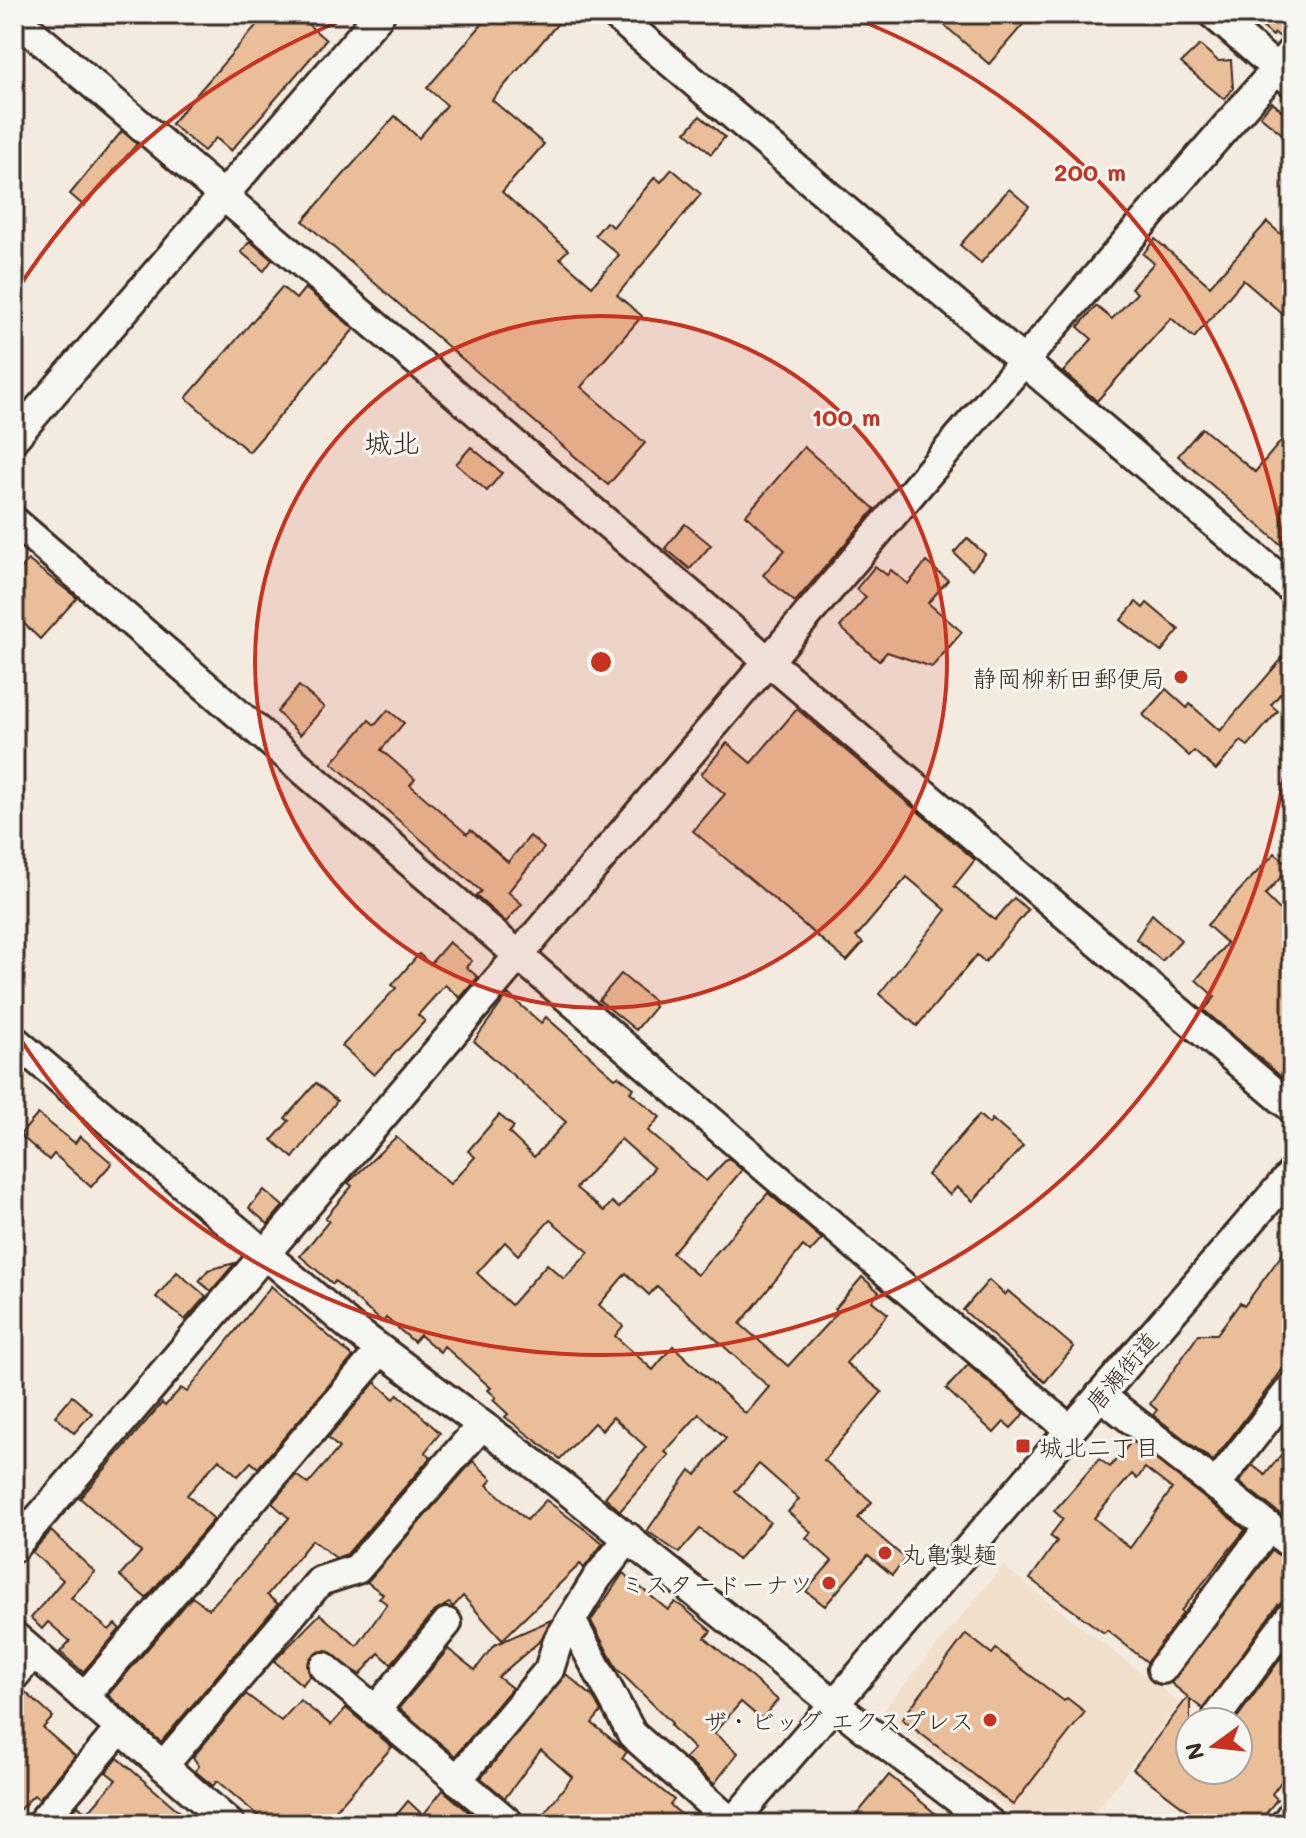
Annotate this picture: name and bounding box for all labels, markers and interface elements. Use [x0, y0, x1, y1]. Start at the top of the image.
text: 200 m [1054, 156, 1126, 187]
text: 100 m [811, 401, 881, 432]
district label: 城北 [364, 424, 420, 460]
centre of rings [587, 648, 615, 676]
place label: 静岡柳新田郵便局 [973, 662, 1165, 693]
marker: 静岡柳新田郵便局 [1172, 668, 1190, 686]
street label: 唐瀬街道 [1078, 1325, 1164, 1417]
place label: 城北二丁目 [1039, 1431, 1159, 1462]
marker: 城北二丁目 [1014, 1437, 1032, 1455]
place label: 丸亀製麺 [901, 1538, 997, 1569]
marker: 丸亀製麺 [876, 1544, 894, 1562]
place label: ミスタードーナツ [621, 1568, 813, 1599]
marker: ミスタードーナツ [820, 1574, 838, 1592]
place label: ザ・ビッグ エクスプレス [703, 1705, 974, 1736]
north arrow [1174, 1706, 1254, 1786]
marker: ザ・ビッグ エクスプレス [981, 1711, 999, 1729]
text: N [1178, 1739, 1210, 1763]

